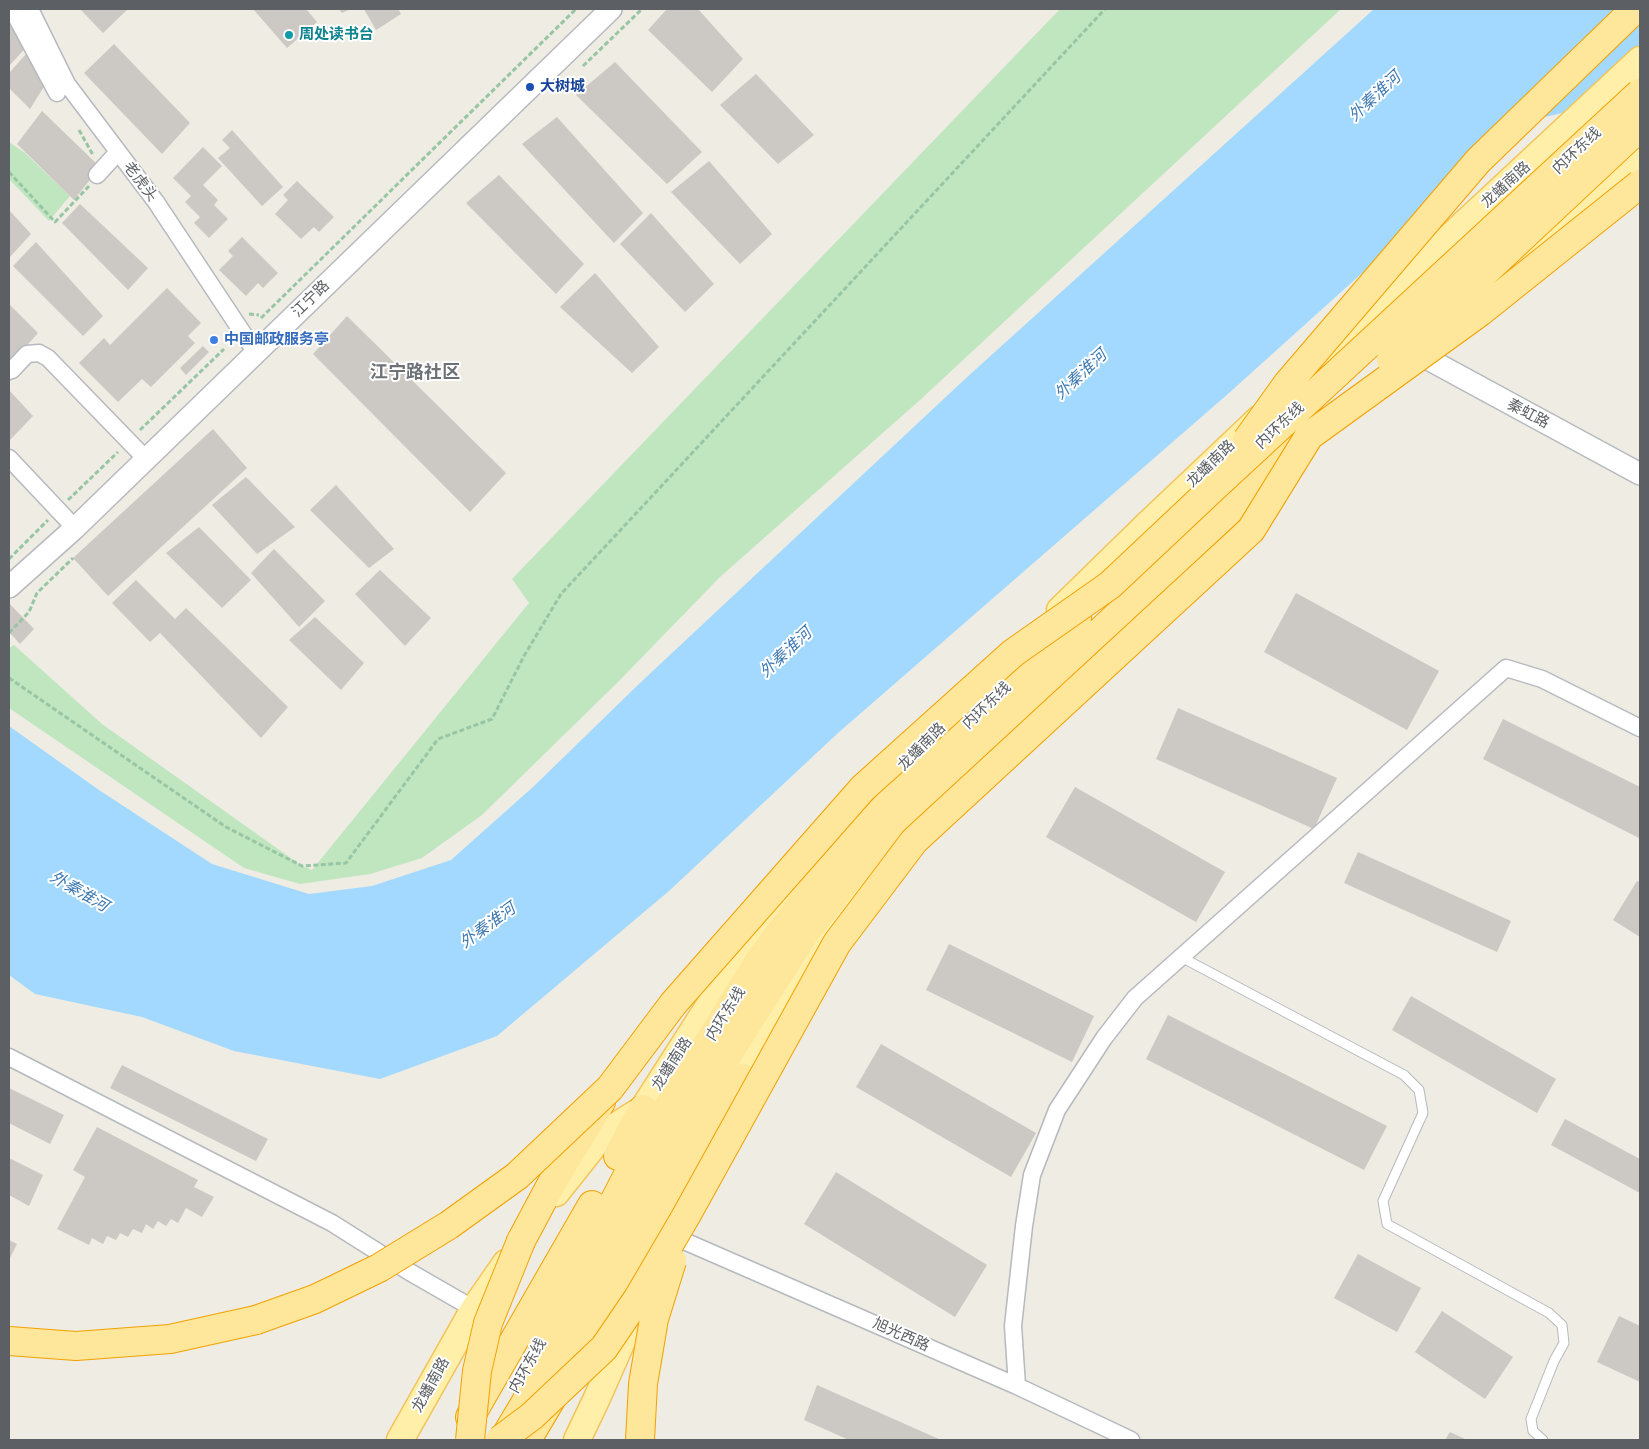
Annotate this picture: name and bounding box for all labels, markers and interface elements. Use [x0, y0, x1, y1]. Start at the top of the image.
place label: 周处读书台 [299, 26, 374, 44]
marker: 周处读书台 [283, 29, 295, 41]
water label: 外秦淮河 [1345, 68, 1405, 126]
place label: 大树城 [540, 78, 585, 96]
marker: 大树城 [524, 81, 536, 93]
street label: 内环东线 [1549, 124, 1605, 178]
street label: 龙蟠南路 [1478, 158, 1534, 212]
street label: 老虎头 [119, 159, 161, 205]
street label: 江宁路 [289, 277, 333, 321]
place label: 中国邮政服务亭 [224, 331, 329, 349]
marker: 中国邮政服务亭 [208, 334, 220, 346]
water label: 外秦淮河 [1051, 346, 1111, 404]
district label: 江宁路社区 [370, 362, 460, 384]
street label: 秦虹路 [1504, 395, 1552, 433]
street label: 内环东线 [1252, 399, 1308, 453]
street label: 龙蟠南路 [1183, 437, 1239, 491]
water label: 外秦淮河 [756, 624, 816, 682]
street label: 内环东线 [959, 679, 1015, 733]
street label: 龙蟠南路 [894, 719, 950, 775]
water label: 外秦淮河 [46, 868, 112, 916]
water label: 外秦淮河 [456, 899, 520, 953]
street label: 内环东线 [702, 984, 750, 1044]
street label: 龙蟠南路 [648, 1034, 696, 1094]
street label: 旭光西路 [870, 1315, 932, 1355]
street label: 内环东线 [506, 1335, 550, 1397]
street label: 龙蟠南路 [409, 1354, 453, 1416]

